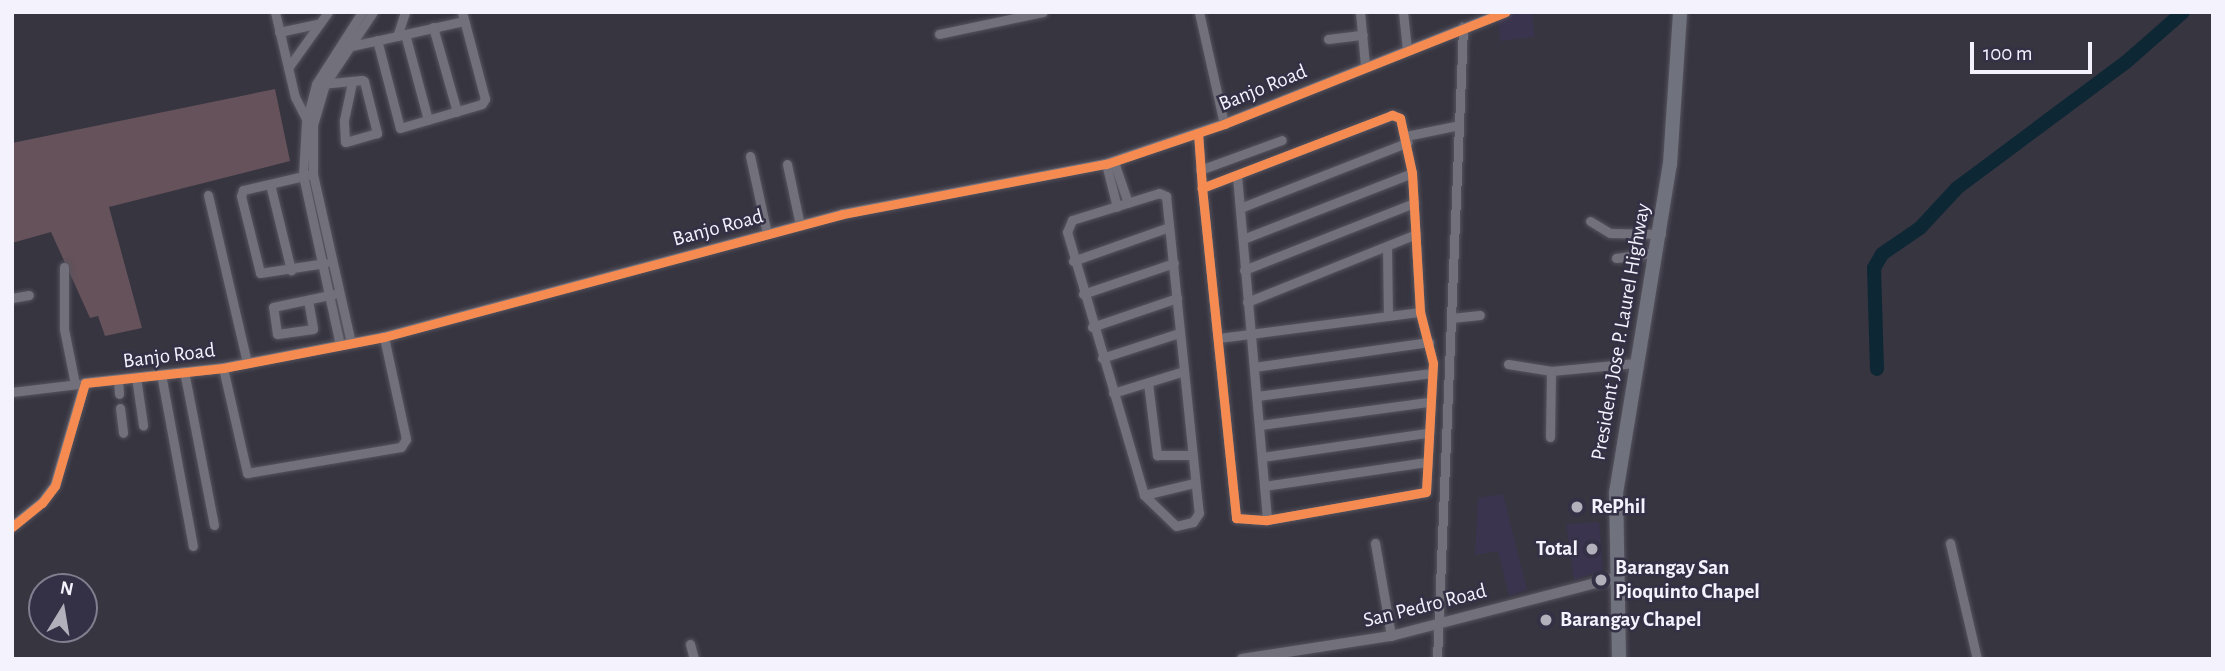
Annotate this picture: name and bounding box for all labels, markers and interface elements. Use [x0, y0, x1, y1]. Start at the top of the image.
scale bar [1973, 28, 2096, 72]
text: 100 m [1983, 43, 2033, 64]
street label: Banjo Road [1215, 59, 1311, 117]
street label: President Jose P. Laurel Highway [1586, 202, 1656, 462]
street label: Banjo Road [670, 204, 766, 252]
street label: Banjo Road [121, 338, 217, 374]
place label: RePhil [1591, 494, 1646, 520]
marker: RePhil [1569, 499, 1585, 515]
place label: Total [1536, 536, 1578, 562]
marker: Total [1584, 541, 1600, 557]
place label: Barangay San Pioquinto Chapel [1615, 555, 1760, 605]
marker: Barangay San Pioquinto Chapel [1593, 572, 1609, 588]
north arrow [28, 573, 98, 643]
text: N [58, 578, 75, 599]
street label: San Pedro Road [1361, 579, 1489, 633]
place label: Barangay Chapel [1560, 607, 1702, 633]
marker: Barangay Chapel [1538, 612, 1554, 628]

